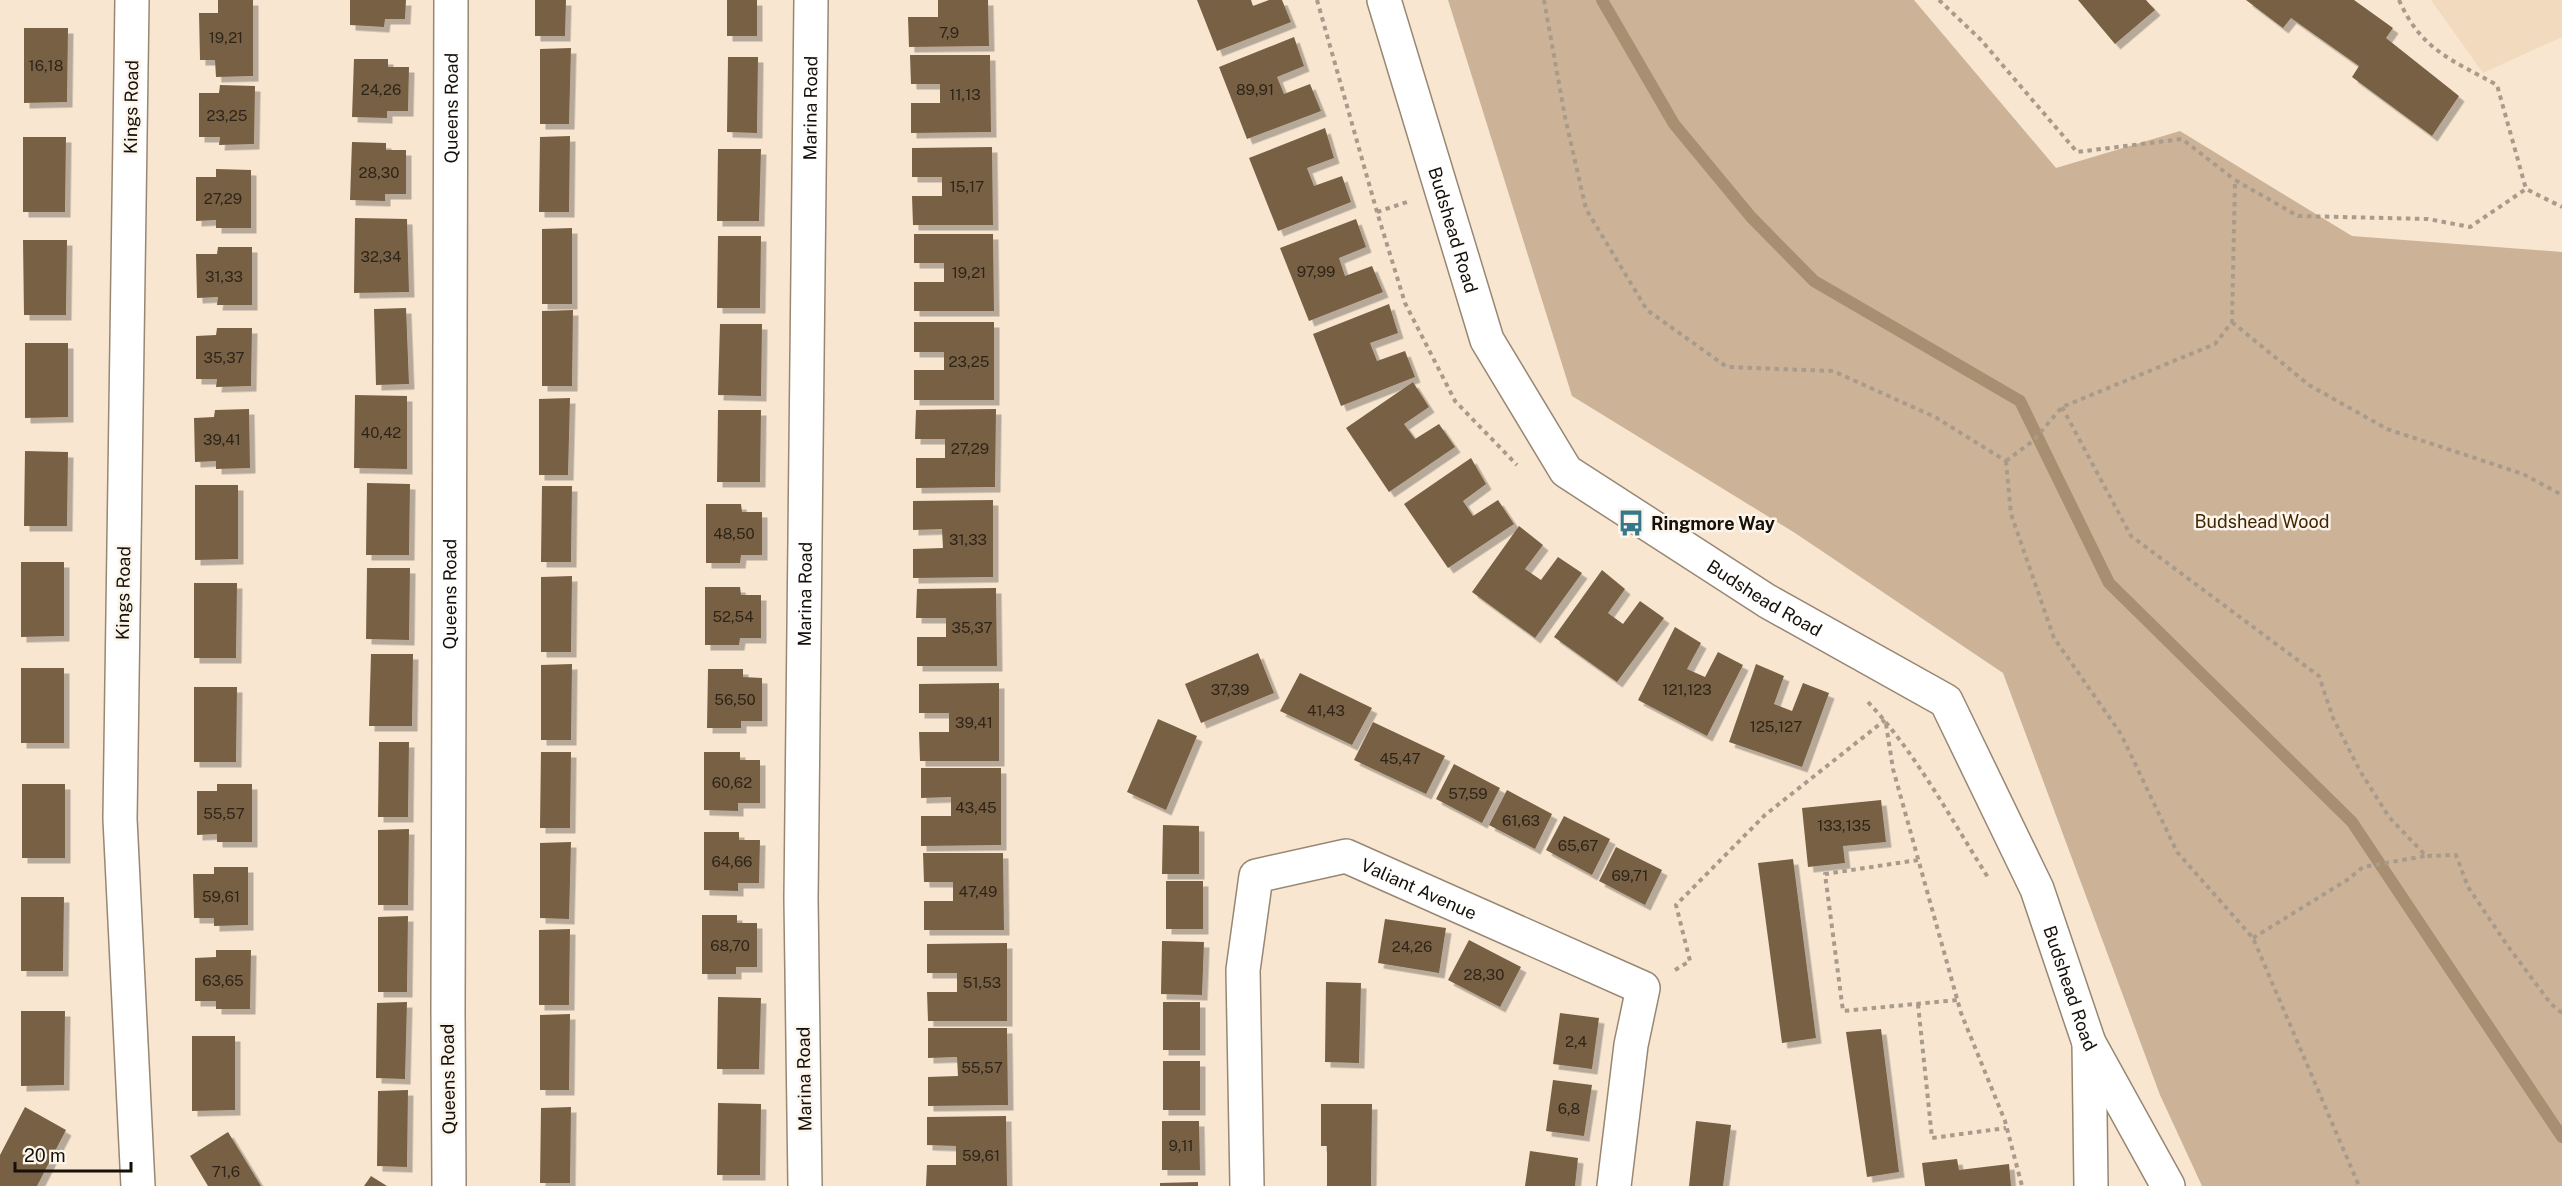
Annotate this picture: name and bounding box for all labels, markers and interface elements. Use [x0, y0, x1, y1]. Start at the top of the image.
house number: 7,9 [939, 24, 959, 41]
house number: 19,21 [209, 29, 243, 46]
street label: Queens Road [440, 53, 461, 163]
street label: Marina Road [799, 56, 821, 161]
house number: 16,18 [29, 57, 63, 74]
street label: Kings Road [120, 60, 142, 154]
house number: 24,26 [361, 81, 401, 98]
house number: 89,91 [1236, 81, 1274, 98]
house number: 11,13 [949, 86, 981, 103]
house number: 23,25 [207, 107, 247, 124]
house number: 28,30 [359, 164, 399, 181]
street label: Budshead Road [1425, 164, 1483, 295]
house number: 15,17 [950, 178, 984, 195]
house number: 27,29 [204, 190, 242, 207]
house number: 32,34 [361, 248, 401, 265]
house number: 97,99 [1297, 263, 1335, 280]
house number: 19,21 [952, 264, 986, 281]
house number: 31,33 [205, 268, 243, 285]
house number: 35,37 [204, 349, 244, 366]
house number: 23,25 [949, 353, 989, 370]
house number: 40,42 [361, 424, 401, 441]
house number: 39,41 [203, 431, 241, 448]
house number: 27,29 [951, 440, 989, 457]
bus stop icon: Ringmore Way [1616, 508, 1646, 538]
park label: Budshead Wood [2195, 511, 2329, 532]
place label: Ringmore Way [1651, 513, 1775, 534]
house number: 48,50 [713, 525, 755, 542]
house number: 31,33 [949, 531, 987, 548]
street label: Queens Road [439, 539, 460, 649]
street label: Marina Road [793, 542, 815, 647]
street label: Kings Road [112, 546, 134, 640]
street label: Budshead Road [1703, 555, 1826, 640]
house number: 52,54 [712, 608, 754, 625]
house number: 35,37 [952, 619, 992, 636]
house number: 37,39 [1211, 681, 1249, 698]
house number: 121,123 [1662, 681, 1712, 698]
house number: 56,50 [714, 691, 756, 708]
house number: 41,43 [1307, 702, 1345, 719]
house number: 39,41 [955, 714, 993, 731]
house number: 125,127 [1750, 718, 1802, 735]
house number: 45,47 [1380, 750, 1420, 767]
house number: 60,62 [712, 774, 752, 791]
house number: 57,59 [1448, 785, 1488, 802]
house number: 43,45 [955, 799, 997, 816]
house number: 55,57 [203, 805, 245, 822]
house number: 61,63 [1502, 812, 1540, 829]
house number: 133,135 [1817, 817, 1871, 834]
house number: 65,67 [1558, 837, 1598, 854]
house number: 64,66 [712, 853, 752, 870]
street label: Valiant Avenue [1358, 854, 1480, 923]
house number: 69,71 [1612, 867, 1648, 884]
house number: 47,49 [959, 883, 997, 900]
house number: 59,61 [202, 888, 240, 905]
street label: Budshead Road [2040, 923, 2102, 1054]
house number: 68,70 [710, 937, 750, 954]
house number: 24,26 [1392, 938, 1432, 955]
house number: 28,30 [1464, 966, 1504, 983]
house number: 63,65 [202, 972, 244, 989]
house number: 51,53 [963, 974, 1001, 991]
street label: Queens Road [437, 1023, 459, 1135]
street label: Marina Road [793, 1026, 815, 1132]
house number: 2,4 [1565, 1033, 1587, 1050]
house number: 55,57 [961, 1059, 1003, 1076]
house number: 6,8 [1558, 1100, 1580, 1117]
scale bar [15, 1135, 130, 1173]
house number: 9,11 [1168, 1137, 1194, 1154]
text: 20 m [24, 1145, 66, 1166]
house number: 59,61 [962, 1147, 1000, 1164]
house number: 71,6 [212, 1163, 240, 1180]

